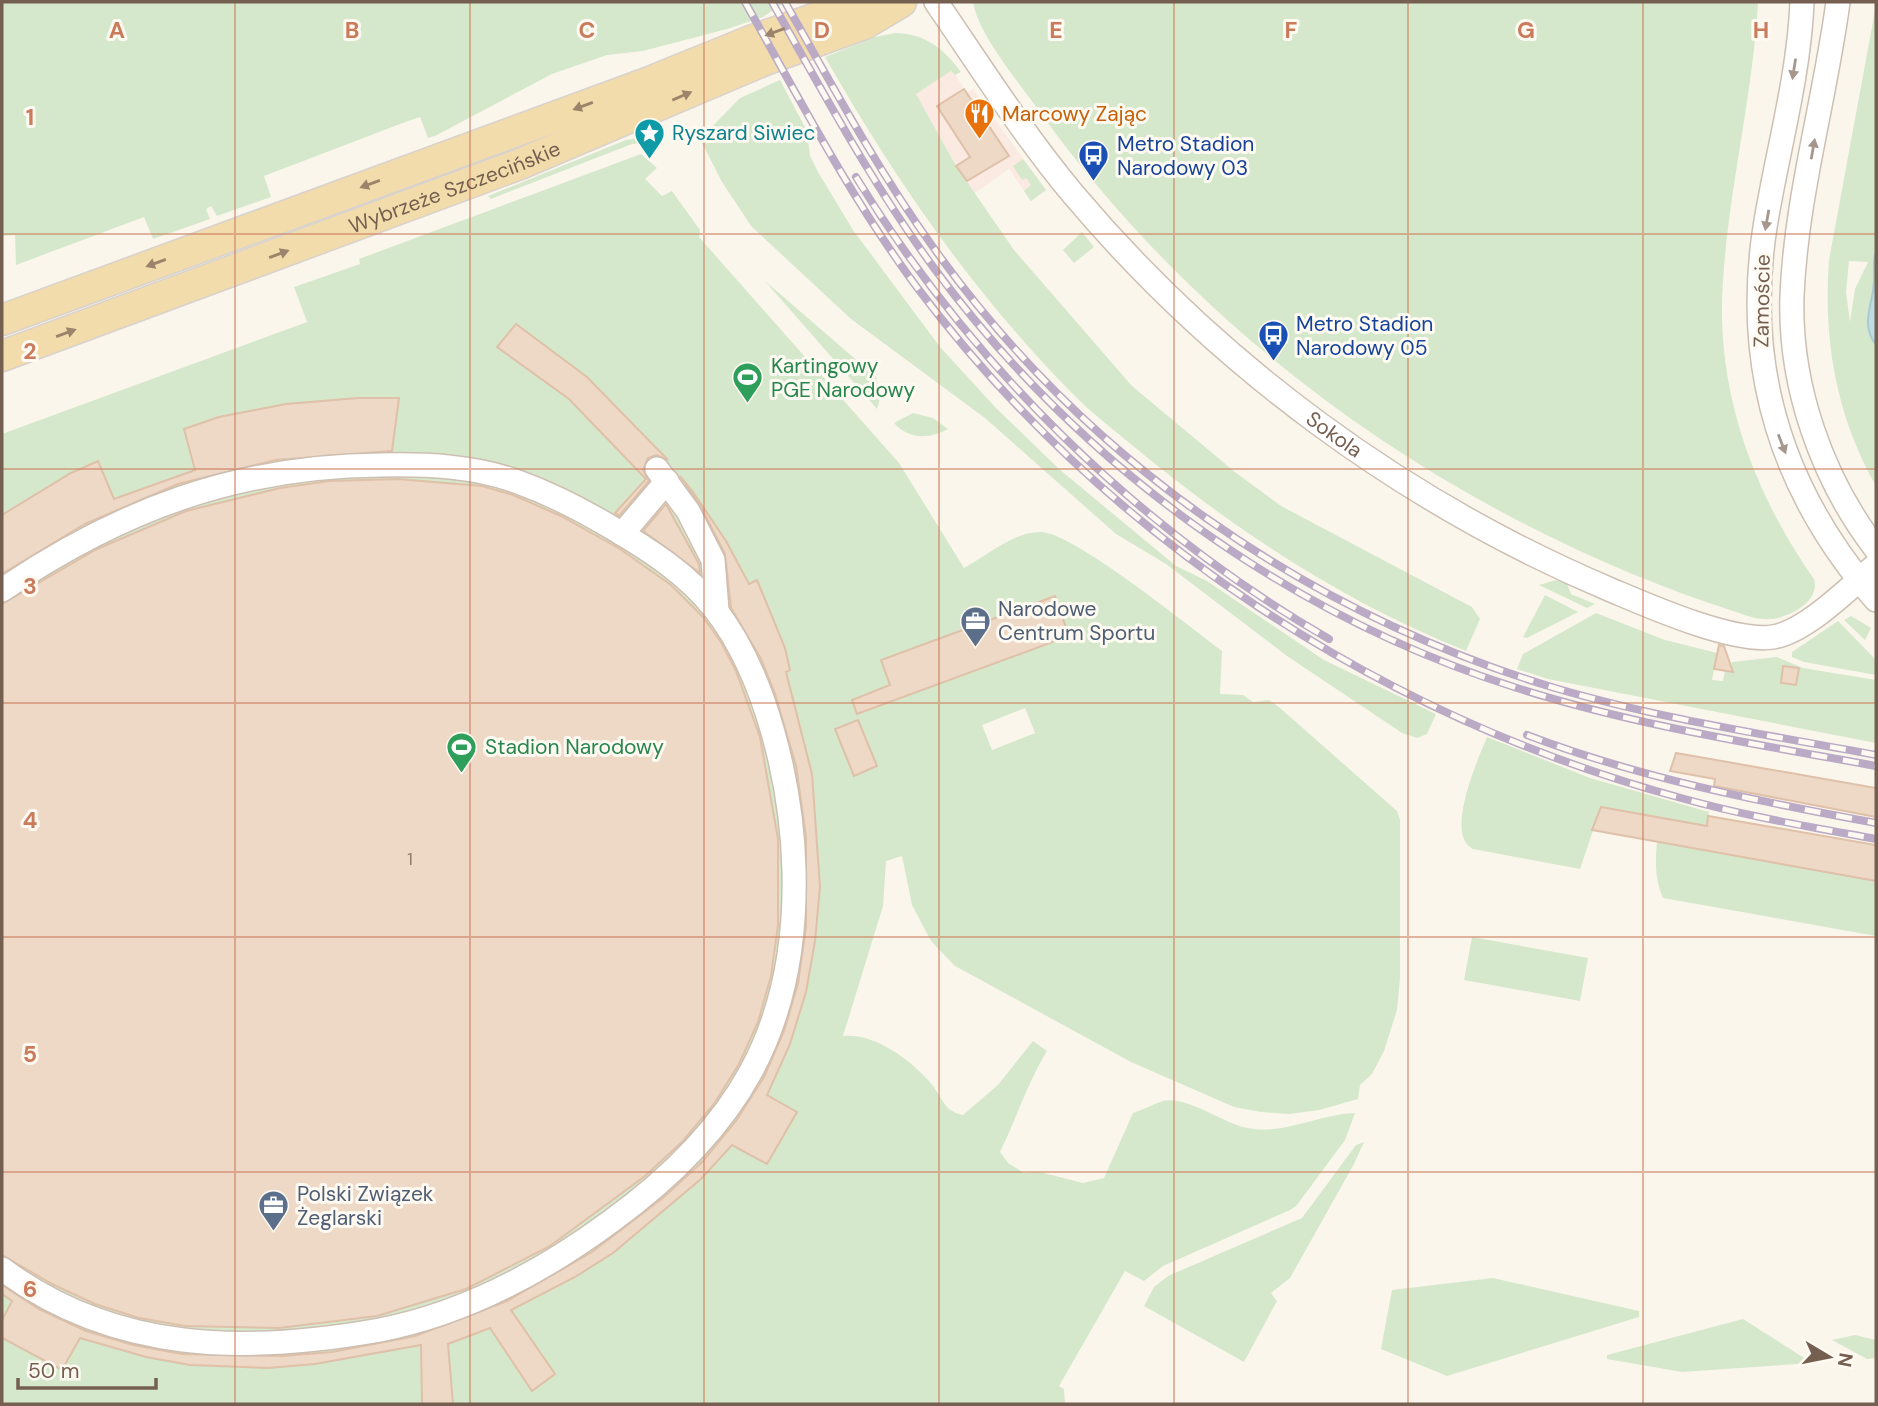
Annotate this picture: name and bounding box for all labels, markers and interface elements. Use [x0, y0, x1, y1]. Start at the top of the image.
text: A [109, 15, 125, 45]
text: B [345, 15, 359, 45]
text: C [579, 15, 595, 45]
text: D [814, 15, 830, 45]
text: E [1049, 15, 1063, 45]
text: F [1285, 15, 1298, 45]
text: G [1517, 15, 1535, 45]
text: H [1753, 15, 1769, 45]
one-way arrow [764, 27, 785, 38]
one-way arrow [1788, 59, 1799, 81]
one-way arrow [672, 90, 692, 102]
restaurant icon: Marcowy Zając [962, 97, 996, 141]
one-way arrow [573, 100, 594, 111]
place label: Marcowy Zając [1002, 100, 1147, 128]
text: 1 [26, 102, 34, 132]
place icon: Ryszard Siwiec [632, 116, 666, 160]
place label: Ryszard Siwiec [672, 119, 815, 147]
place label: Metro Stadion Narodowy 03 [1117, 130, 1254, 182]
street label: Wybrzeże Szczecińskie [345, 134, 565, 240]
one-way arrow [1808, 137, 1819, 159]
bus stop icon: Metro Stadion Narodowy 03 [1077, 139, 1111, 183]
one-way arrow [359, 179, 380, 190]
one-way arrow [1761, 209, 1772, 231]
one-way arrow [269, 248, 290, 259]
street label: Zamoście [1747, 254, 1777, 348]
one-way arrow [146, 258, 167, 269]
place label: Metro Stadion Narodowy 05 [1296, 310, 1433, 362]
bus stop icon: Metro Stadion Narodowy 05 [1256, 319, 1290, 363]
one-way arrow [55, 327, 76, 338]
text: 2 [23, 336, 37, 366]
place label: Kartingowy PGE Narodowy [771, 352, 916, 404]
sports icon: Kartingowy PGE Narodowy [731, 361, 765, 405]
street label: Sokola [1300, 405, 1368, 464]
one-way arrow [1777, 433, 1788, 454]
text: 3 [23, 571, 37, 601]
place label: Narodowe Centrum Sportu [998, 595, 1155, 647]
office icon: Narodowe Centrum Sportu [958, 604, 992, 648]
sports icon: Stadion Narodowy [445, 730, 479, 774]
place label: Stadion Narodowy [485, 733, 664, 761]
text: 4 [23, 805, 38, 835]
house number: 1 [407, 847, 413, 871]
text: 5 [23, 1039, 37, 1069]
place label: Polski Związek Żeglarski [297, 1180, 434, 1232]
office icon: Polski Związek Żeglarski [257, 1189, 291, 1233]
text: 6 [23, 1274, 37, 1304]
north arrow [1794, 1322, 1864, 1392]
scale bar [18, 1346, 156, 1390]
text: N [1832, 1351, 1859, 1369]
text: 50 m [28, 1357, 79, 1385]

